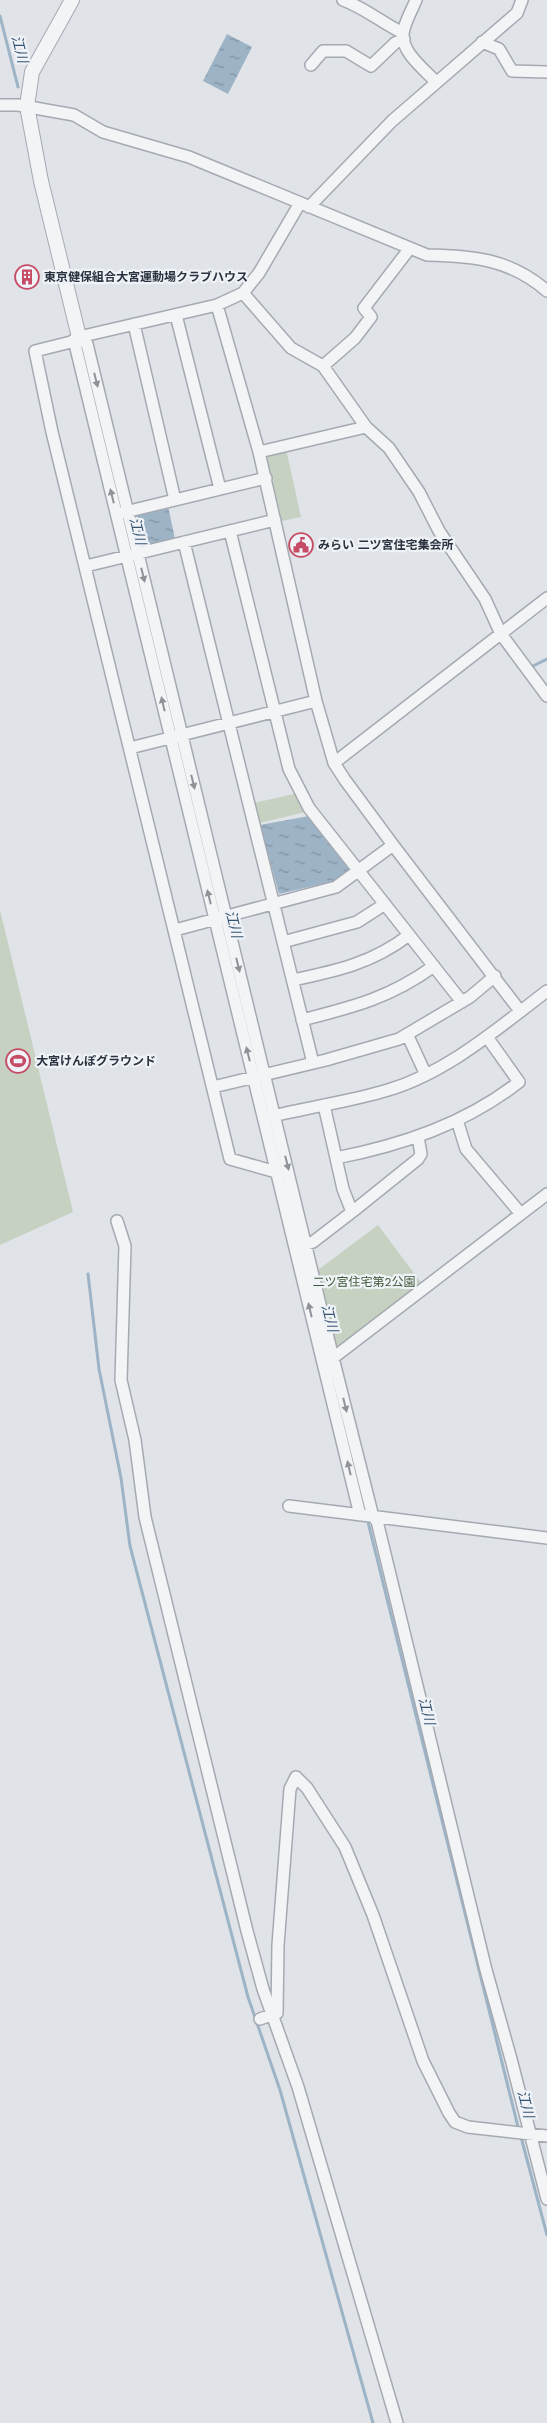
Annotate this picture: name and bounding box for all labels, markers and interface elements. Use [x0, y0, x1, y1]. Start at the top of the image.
water label: 江川 [9, 33, 32, 66]
building icon: 東京健保組合大宮運動場クラブハウス [14, 264, 40, 290]
place label: 東京健保組合大宮運動場クラブハウス [44, 270, 248, 284]
one-way arrow [92, 373, 100, 388]
one-way arrow [108, 488, 116, 503]
water label: 江川 [127, 515, 150, 548]
public building icon: みらい 二ツ宮住宅集会所 [288, 532, 314, 558]
place label: みらい 二ツ宮住宅集会所 [318, 538, 453, 552]
one-way arrow [139, 568, 147, 583]
one-way arrow [159, 697, 167, 712]
one-way arrow [190, 775, 198, 790]
one-way arrow [205, 889, 213, 904]
water label: 江川 [223, 908, 246, 941]
one-way arrow [234, 957, 242, 972]
one-way arrow [244, 1047, 252, 1062]
sports icon: 大宮けんぽグラウンド [5, 1048, 31, 1074]
place label: 大宮けんぽグラウンド [36, 1054, 156, 1068]
one-way arrow [283, 1155, 291, 1171]
park label: 二ツ宮住宅第2公園 [313, 1275, 416, 1289]
one-way arrow [306, 1302, 314, 1317]
water label: 江川 [319, 1302, 342, 1335]
one-way arrow [341, 1398, 349, 1413]
one-way arrow [345, 1460, 353, 1475]
water label: 江川 [416, 1695, 439, 1728]
water label: 江川 [515, 2088, 538, 2121]

